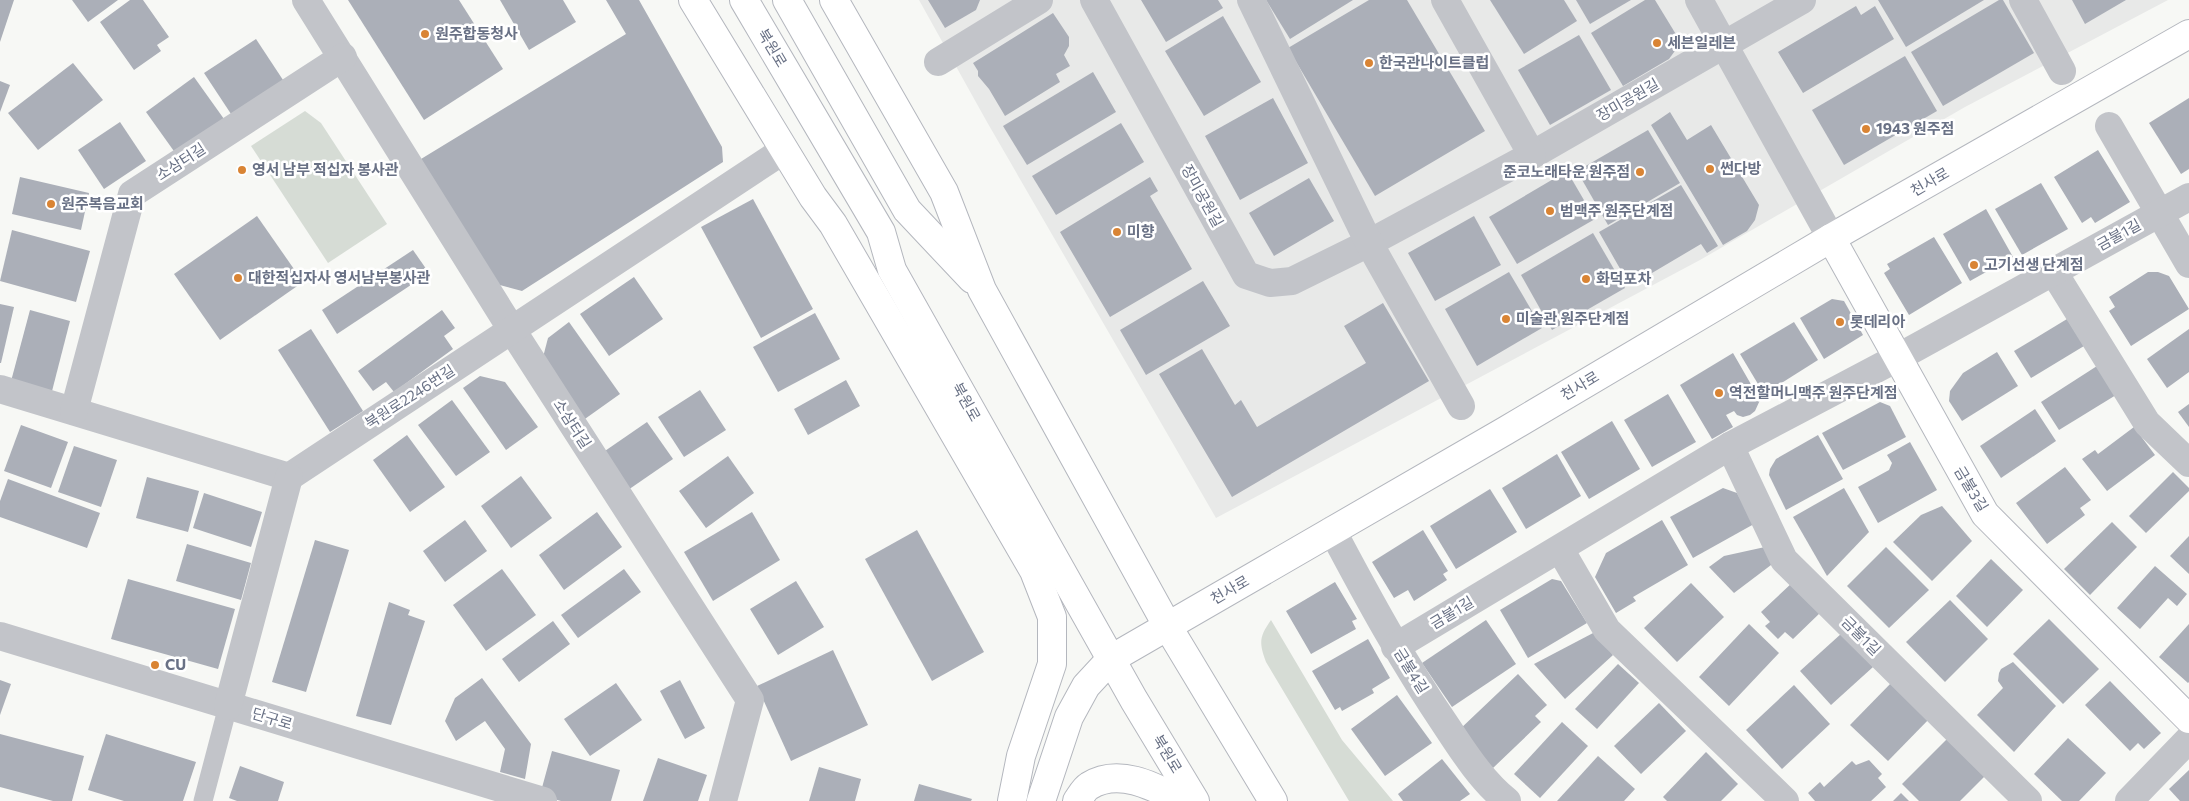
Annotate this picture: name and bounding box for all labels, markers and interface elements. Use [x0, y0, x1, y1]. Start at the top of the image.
place label: 원주합동청사 [435, 24, 518, 42]
street label: 북원로 [754, 25, 791, 70]
marker: 원주합동청사 [419, 28, 431, 40]
place label: 세븐일레븐 [1667, 33, 1736, 51]
marker: 세븐일레븐 [1651, 37, 1663, 49]
place label: 한국관나이트클럽 [1379, 53, 1489, 71]
marker: 한국관나이트클럽 [1363, 57, 1375, 69]
street label: 장미공원길 [1593, 74, 1662, 124]
place label: 1943 원주점 [1876, 119, 1954, 137]
marker: 1943 원주점 [1860, 123, 1872, 135]
street label: 소삼터길 [152, 139, 209, 184]
place label: 썬다방 [1720, 159, 1762, 177]
place label: 영서 남부 적십자 봉사관 [252, 160, 399, 178]
street label: 장미공원길 [1178, 161, 1227, 230]
place label: 준코노래타운 원주점 [1503, 162, 1630, 180]
marker: 썬다방 [1704, 163, 1716, 175]
street label: 천사로 [1907, 163, 1952, 199]
marker: 영서 남부 적십자 봉사관 [236, 164, 248, 176]
marker: 준코노래타운 원주점 [1634, 166, 1646, 178]
place label: 원주복음교회 [61, 194, 144, 212]
marker: 원주복음교회 [45, 198, 57, 210]
place label: 범맥주 원주단계점 [1560, 201, 1673, 219]
marker: 범맥주 원주단계점 [1544, 205, 1556, 217]
street label: 금불1길 [2093, 215, 2144, 254]
place label: 미향 [1127, 222, 1155, 240]
marker: 미향 [1111, 226, 1123, 238]
place label: 고기선생 단계점 [1984, 255, 2083, 273]
marker: 고기선생 단계점 [1968, 259, 1980, 271]
place label: 대한적십자사 영서남부봉사관 [248, 268, 430, 286]
place label: 화덕포차 [1596, 269, 1651, 287]
marker: 대한적십자사 영서남부봉사관 [232, 272, 244, 284]
marker: 화덕포차 [1580, 273, 1592, 285]
place label: 미술관 원주단계점 [1516, 309, 1629, 327]
place label: 롯데리아 [1850, 312, 1905, 330]
marker: 미술관 원주단계점 [1500, 313, 1512, 325]
marker: 롯데리아 [1834, 316, 1846, 328]
street label: 북원로2246번길 [361, 360, 458, 432]
street label: 천사로 [1557, 367, 1602, 404]
street label: 북원로 [949, 379, 985, 424]
place label: 역전할머니맥주 원주단계점 [1729, 383, 1897, 401]
marker: 역전할머니맥주 원주단계점 [1713, 387, 1725, 399]
street label: 소삼터길 [550, 395, 595, 452]
street label: 금불3길 [1951, 462, 1992, 515]
street label: 천사로 [1207, 571, 1252, 607]
street label: 금불1길 [1426, 592, 1477, 632]
street label: 금불1길 [1838, 612, 1885, 659]
street label: 금불4길 [1391, 644, 1433, 697]
place label: CU [165, 655, 186, 673]
marker: CU [149, 659, 161, 671]
street label: 단구로 [250, 703, 295, 733]
street label: 북원로 [1149, 731, 1186, 776]

